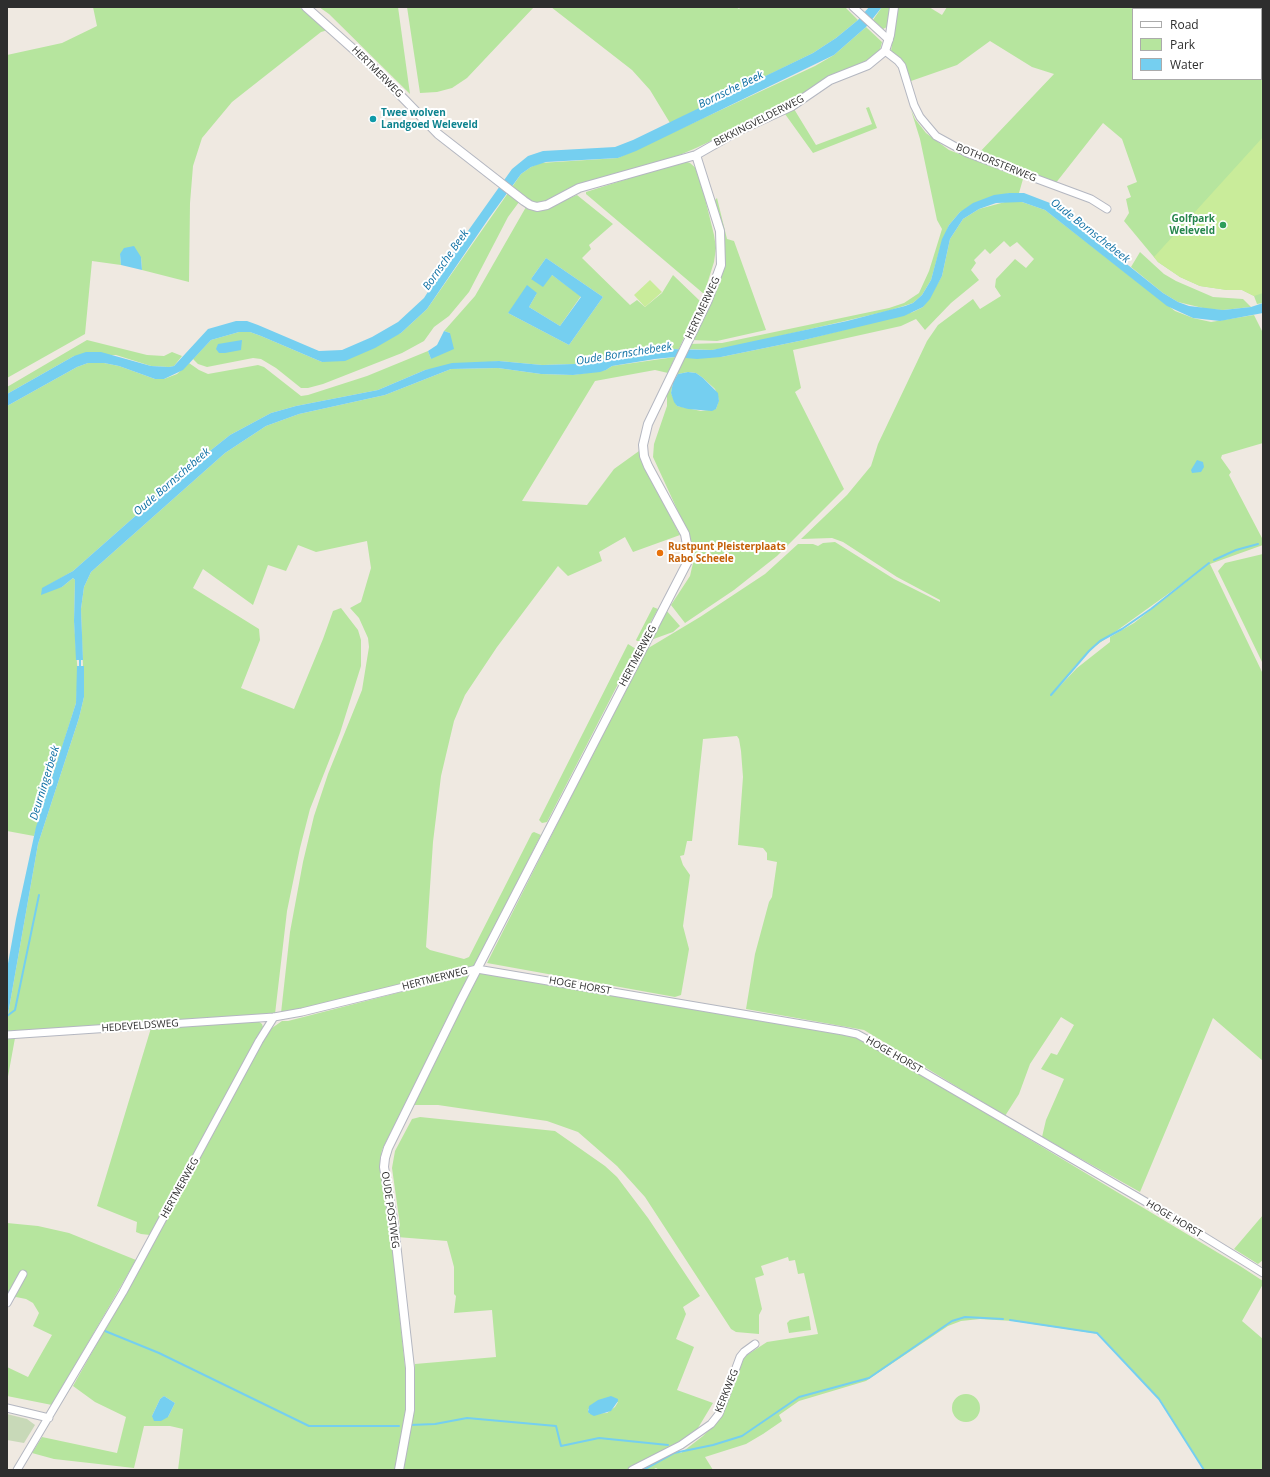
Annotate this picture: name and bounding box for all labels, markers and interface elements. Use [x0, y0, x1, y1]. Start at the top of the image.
legend [1132, 8, 1262, 80]
text: Road [1170, 16, 1199, 33]
text: Park [1170, 36, 1195, 53]
street label: HERTMERWEG [349, 44, 405, 100]
text: Water [1170, 56, 1204, 73]
water label: Bornsche Beek [696, 69, 766, 111]
street label: BEKKINGVELDERWEG [712, 93, 806, 149]
place label: Twee wolven Landgoed Weleveld [381, 107, 478, 130]
marker: Twee wolven Landgoed Weleveld [368, 114, 378, 124]
street label: BOTHORSTERWEG [954, 141, 1038, 185]
water label: Oude Bornschebeek [1048, 196, 1132, 266]
place label: Golfpark Weleveld [1169, 213, 1215, 236]
marker: Golfpark Weleveld [1218, 220, 1228, 230]
water label: Bornsche Beek [420, 227, 472, 293]
street label: HERTMERWEG [683, 275, 723, 341]
water label: Oude Bornschebeek [575, 340, 673, 368]
water label: Oude Bornschebeek [131, 445, 213, 519]
place label: Rustpunt Pleisterplaats Rabo Scheele [668, 541, 786, 564]
marker: Rustpunt Pleisterplaats Rabo Scheele [655, 548, 665, 558]
street label: HERTMERWEG [617, 623, 659, 689]
water label: Deurningerbeek [27, 744, 63, 822]
street label: HERTMERWEG [401, 965, 469, 993]
street label: HOGE HORST [548, 975, 612, 997]
street label: HEDEVELDSWEG [101, 1017, 179, 1035]
street label: HOGE HORST [864, 1034, 924, 1076]
street label: HERTMERWEG [158, 1156, 202, 1220]
street label: OUDE POSTWEG [379, 1171, 401, 1249]
street label: HOGE HORST [1144, 1198, 1204, 1240]
street label: KERKWEG [713, 1367, 741, 1415]

